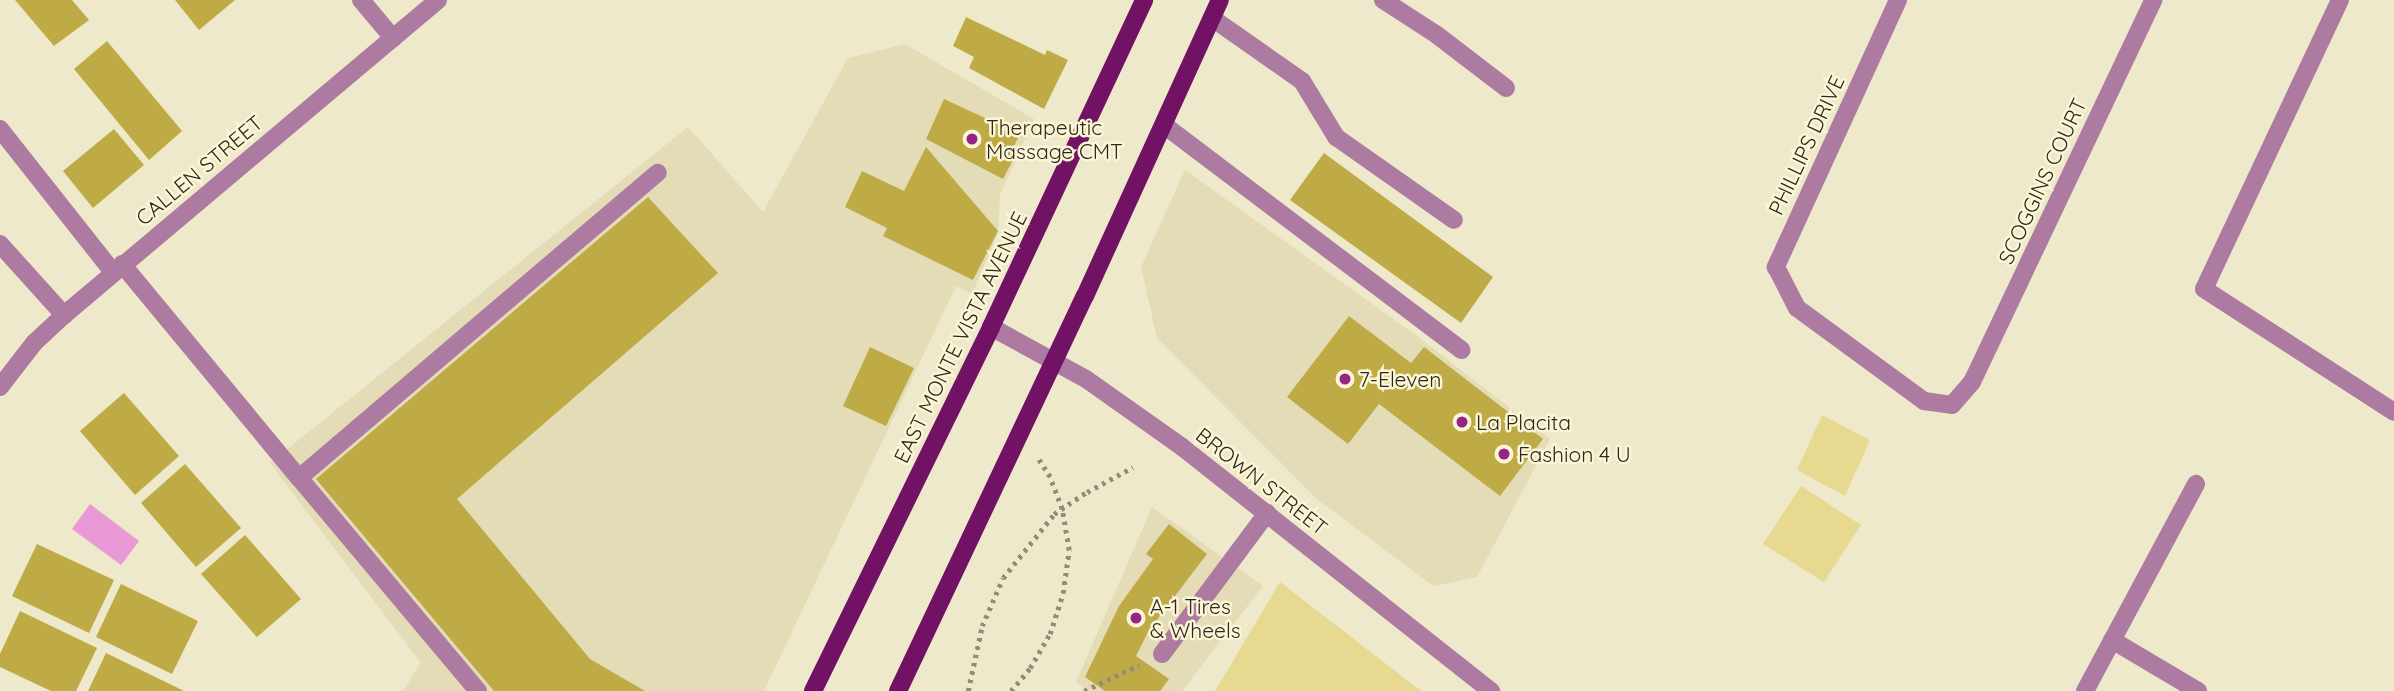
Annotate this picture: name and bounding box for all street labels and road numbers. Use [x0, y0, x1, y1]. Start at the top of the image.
street label: PHILLIPS DRIVE [1763, 71, 1849, 219]
street label: SCOGGINS COURT [1993, 94, 2091, 268]
street label: CALLEN STREET [131, 110, 267, 230]
street label: EAST MONTE VISTA AVENUE [888, 207, 1032, 467]
street label: BROWN STREET [1191, 422, 1333, 540]

